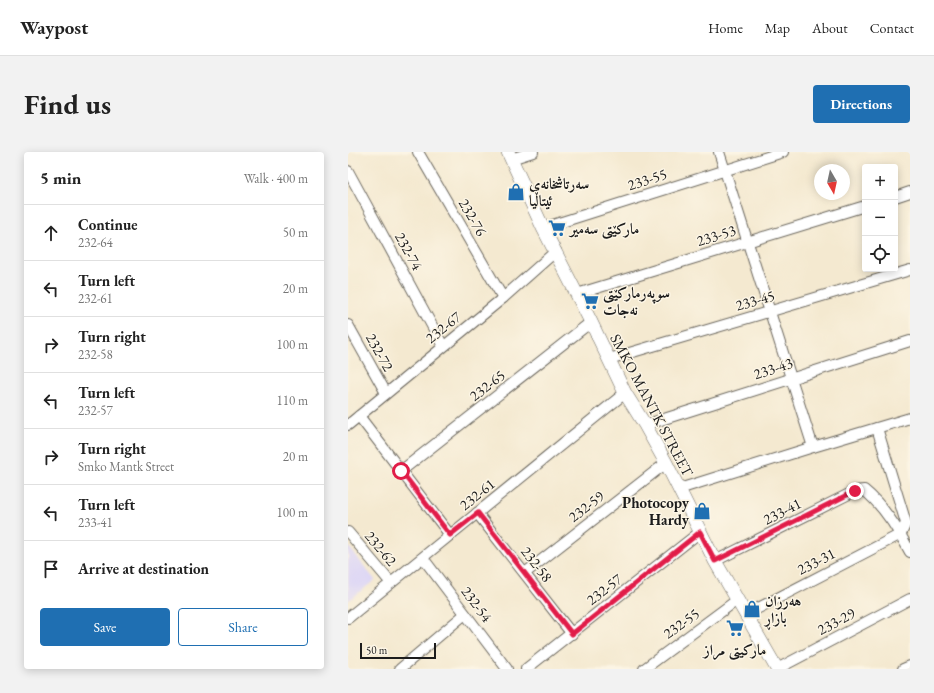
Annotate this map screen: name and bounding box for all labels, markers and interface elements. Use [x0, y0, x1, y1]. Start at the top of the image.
text: Waypost [20, 15, 88, 40]
text: Home [708, 19, 743, 37]
text: Map [765, 19, 790, 37]
text: About [812, 19, 848, 37]
text: Contact [870, 19, 914, 37]
button: Directions [813, 85, 910, 123]
text: Find us [24, 86, 111, 122]
street label: 233-55 [625, 164, 669, 194]
north arrow [814, 164, 850, 200]
map controls [862, 164, 898, 272]
button: + [862, 164, 898, 200]
text: 5 min [40, 167, 81, 189]
text: Walk · 400 m [244, 170, 308, 187]
place label: سەرتاشخانەی ئیتاڵیا [529, 174, 589, 210]
shop icon: سەرتاشخانەی ئیتاڵیا [506, 182, 526, 202]
street label: 232-76 [455, 195, 491, 239]
button: − [862, 200, 898, 236]
text: Continue [78, 215, 138, 234]
supermarket icon: مارکێتی سەمیر [547, 218, 567, 238]
place label: مارکێتی سەمیر [568, 219, 640, 240]
street label: 233-53 [694, 220, 738, 250]
icon: ahead [40, 222, 62, 244]
text: 50 m [283, 224, 308, 241]
street label: 232-74 [391, 229, 427, 274]
text: 232-64 [78, 234, 113, 251]
button: locate [862, 236, 898, 272]
text: Turn left [78, 271, 135, 290]
icon: left [40, 278, 62, 300]
text: 20 m [283, 280, 308, 297]
place label: سوپەرمارکێتی نەجات [603, 283, 670, 319]
street label: 233-45 [733, 285, 777, 315]
text: 232-61 [78, 290, 113, 307]
supermarket icon: سوپەرمارکێتی نەجات [580, 291, 600, 311]
street label: 232-67 [421, 306, 465, 347]
text: Turn right [78, 327, 146, 346]
street label: 232-72 [362, 330, 398, 375]
street label: SMKO MANTK STREET [606, 330, 698, 480]
icon: right [40, 334, 62, 356]
text: 100 m [277, 336, 308, 353]
text: 232-58 [78, 346, 113, 363]
street label: 233-43 [751, 353, 795, 383]
street label: 232-65 [465, 365, 509, 405]
text: Turn left [78, 383, 135, 402]
icon: left [40, 390, 62, 412]
text: 110 m [277, 392, 308, 409]
text: 232-57 [78, 402, 113, 419]
text: Turn right [78, 439, 146, 458]
icon: right [40, 446, 62, 468]
text: 20 m [283, 448, 308, 465]
text: Smko Mantk Street [78, 458, 174, 475]
route start [392, 462, 410, 480]
street label: 232-61 [455, 474, 499, 514]
route end [846, 482, 864, 500]
street label: 232-59 [564, 486, 608, 526]
place label: Photocopy Hardy [622, 493, 690, 529]
street label: 233-41 [760, 493, 804, 529]
text: Turn left [78, 495, 135, 514]
shop icon: Photocopy Hardy [692, 501, 712, 521]
icon: left [40, 502, 62, 524]
text: 100 m [277, 504, 308, 521]
text: 233-41 [78, 514, 113, 531]
street label: 232-62 [361, 527, 402, 570]
street label: 232-58 [517, 542, 557, 586]
street label: 233-31 [794, 543, 838, 579]
icon: arrive [40, 558, 62, 580]
text: Arrive at destination [78, 559, 209, 578]
street label: 232-57 [582, 569, 626, 609]
street label: 232-54 [457, 582, 497, 626]
place label: هەرزان بازاڕ [763, 591, 801, 631]
shop icon: هەرزان بازاڕ [742, 599, 762, 619]
street label: 233-29 [814, 603, 858, 639]
street label: 232-55 [659, 604, 703, 642]
button: Save [40, 608, 170, 646]
button: Share [178, 608, 308, 646]
supermarket icon: مارکیتی مراز [725, 618, 745, 638]
place label: مارکیتی مراز [702, 640, 766, 661]
scale bar [360, 641, 436, 660]
text: 50 m [366, 643, 387, 657]

